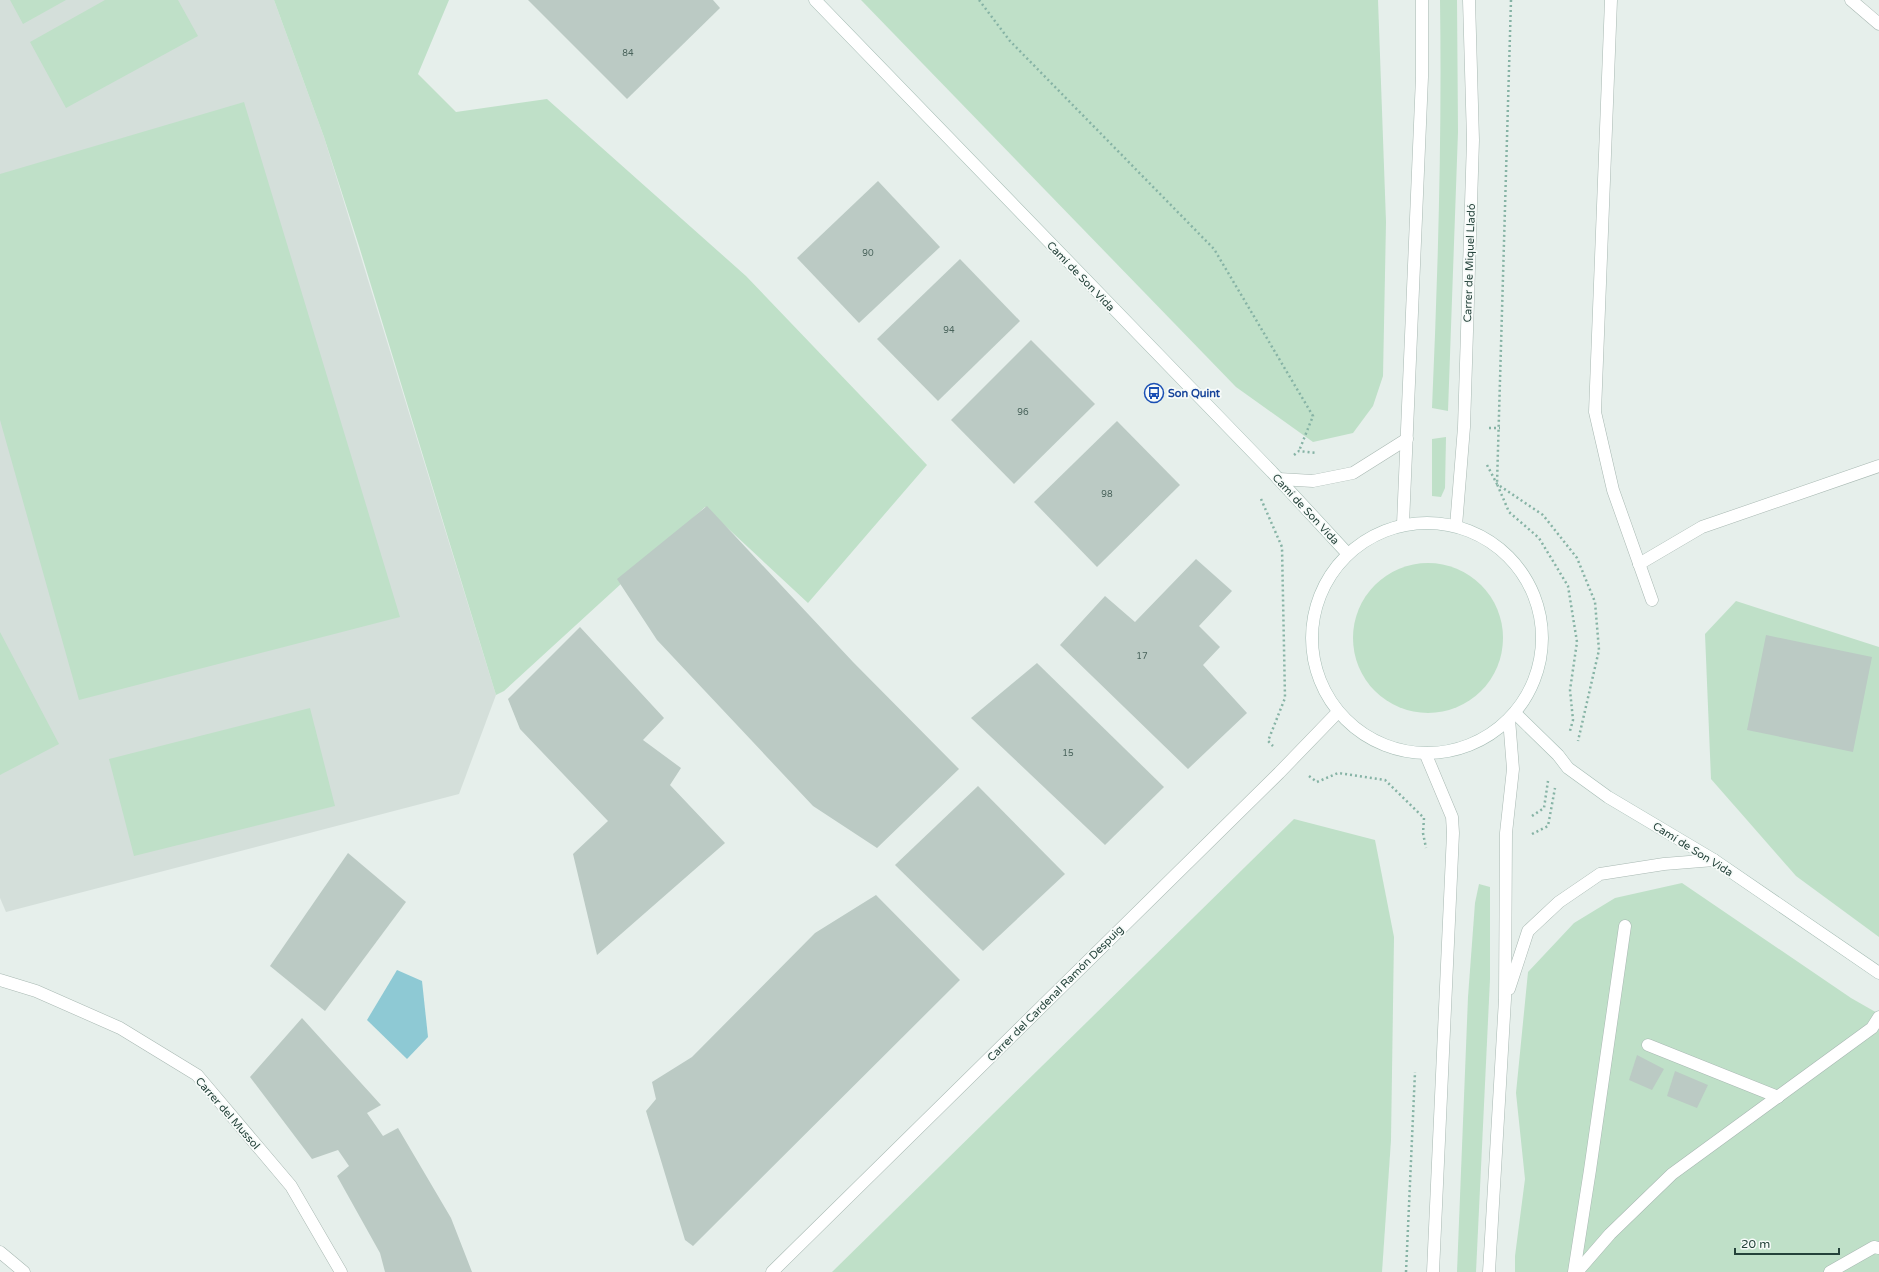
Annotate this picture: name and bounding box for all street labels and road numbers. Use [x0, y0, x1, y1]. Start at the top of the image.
street label: Carrer de Miquel Lladó [1461, 203, 1478, 323]
street label: Camí de Son Vida [1044, 239, 1117, 314]
street label: Camí de Son Vida [1270, 471, 1342, 547]
street label: Camí de Son Vida [1650, 820, 1735, 879]
street label: Carrer del Cardenal Ramón Despuig [985, 923, 1126, 1064]
street label: Carrer del Mussol [193, 1075, 262, 1152]

